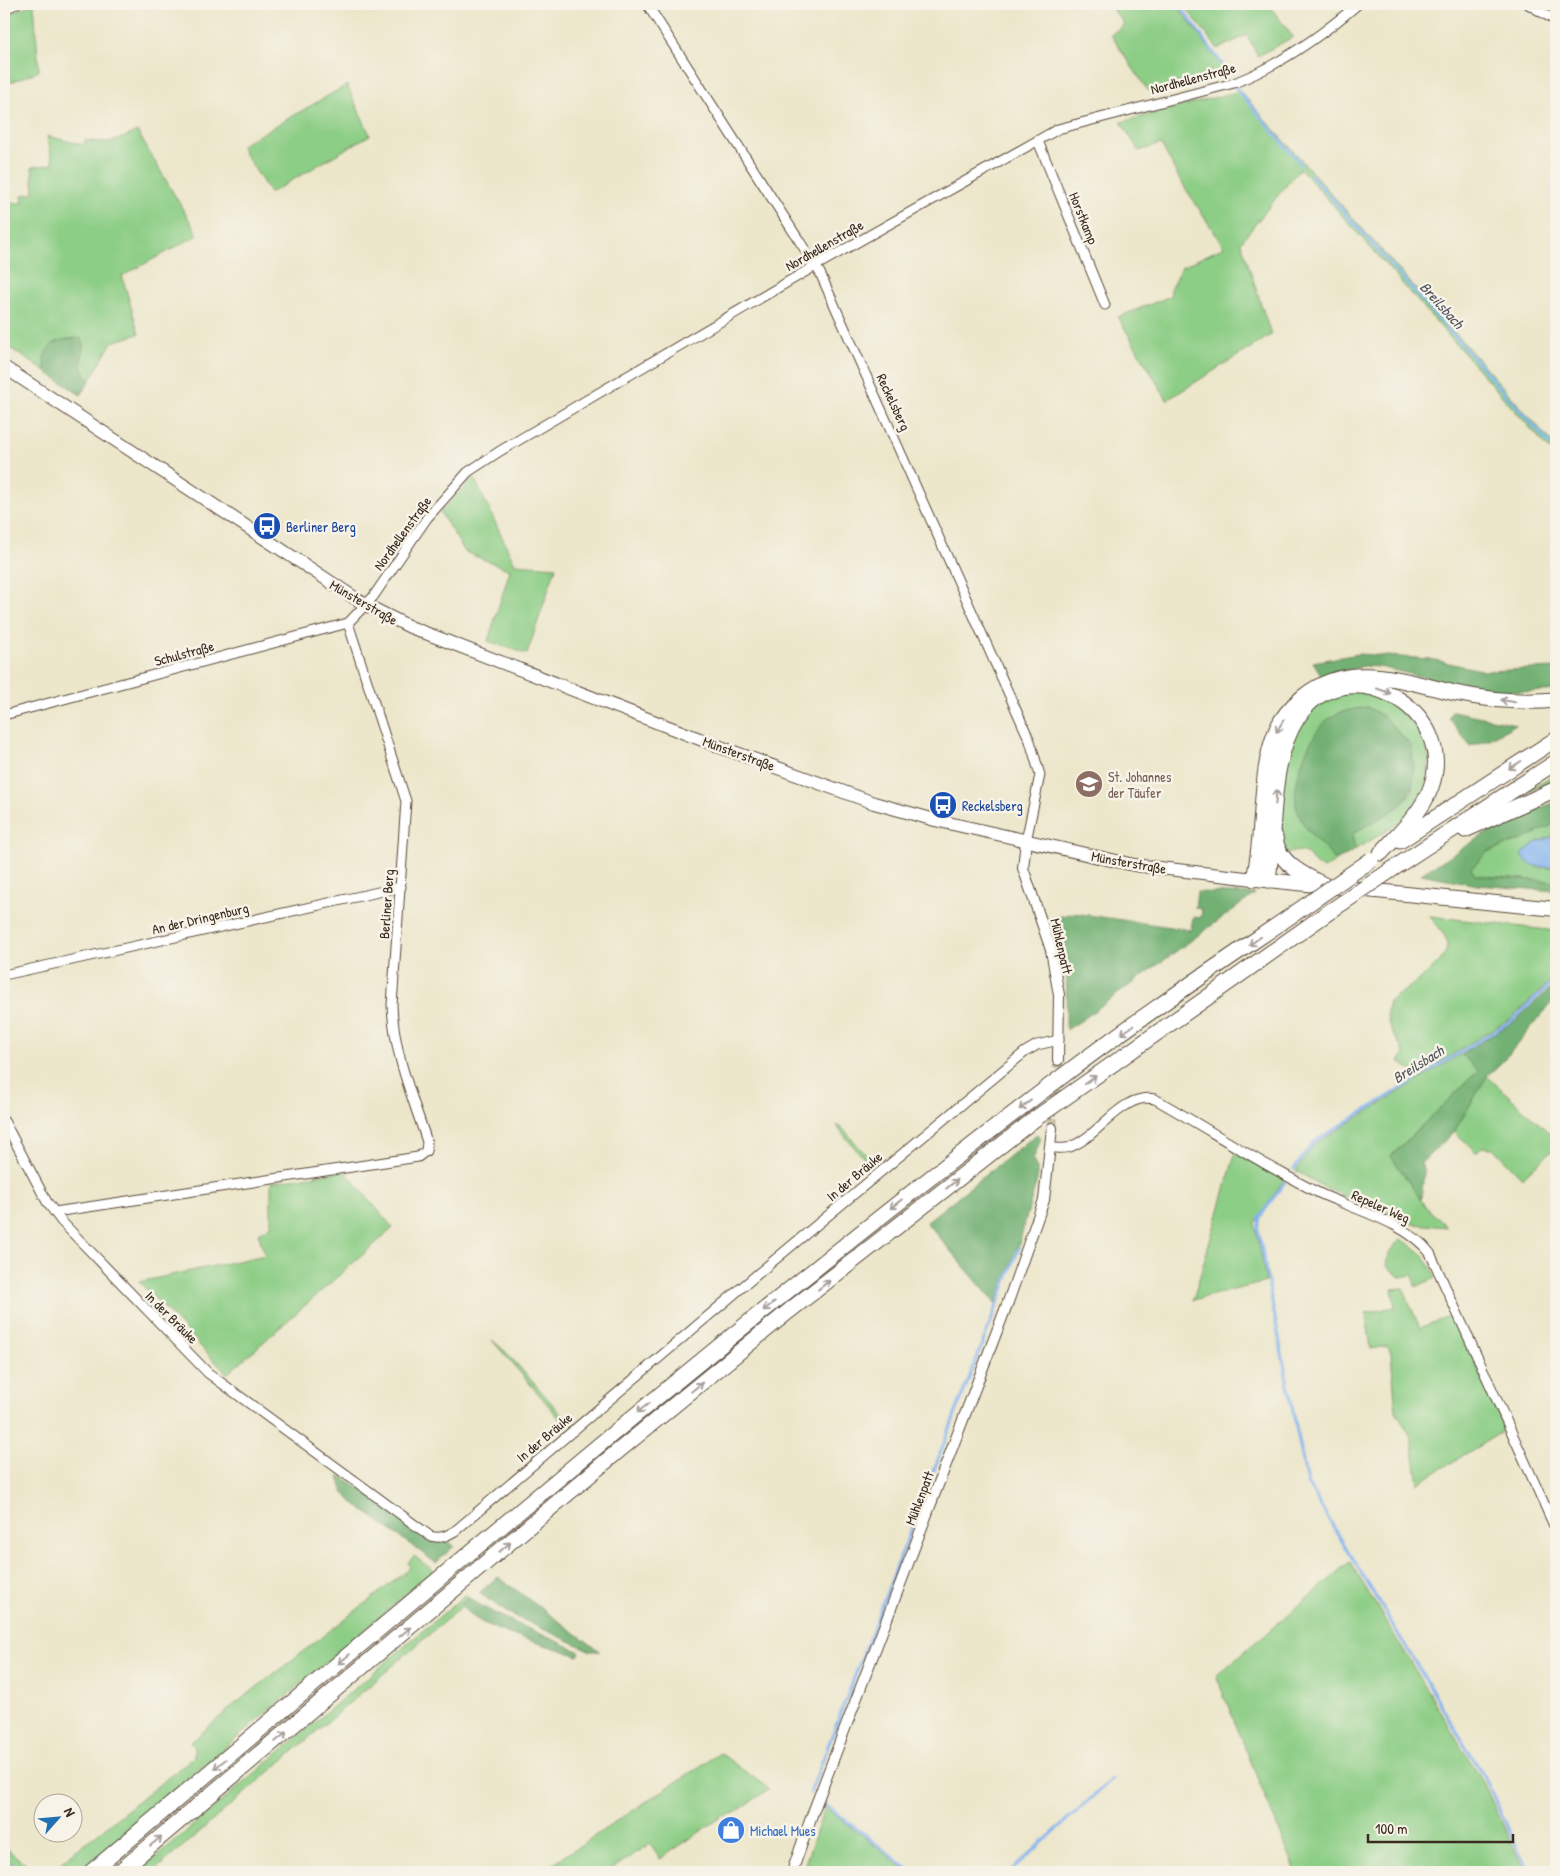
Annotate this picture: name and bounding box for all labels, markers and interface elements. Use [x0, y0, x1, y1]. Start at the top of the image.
street label: Nordhellenstraße [1148, 57, 1238, 99]
street label: Horstkamp [1064, 189, 1103, 247]
street label: Nordhellenstraße [781, 215, 867, 276]
water label: Breilsbach [1415, 277, 1470, 334]
street label: Reckelsberg [872, 370, 915, 434]
street label: Nordhellenstraße [369, 492, 436, 575]
bus stop icon: Berliner Berg [252, 511, 282, 541]
place label: Berliner Berg [286, 517, 356, 537]
street label: Münsterstraße [326, 575, 402, 630]
street label: Schulstraße [152, 636, 217, 671]
one-way arrow [1375, 687, 1391, 697]
one-way arrow [1500, 695, 1516, 705]
one-way arrow [1275, 718, 1285, 733]
street label: Münsterstraße [700, 731, 778, 776]
one-way arrow [1508, 760, 1522, 770]
place label: St. Johannes der Täufer [1108, 767, 1171, 802]
school or university icon: St. Johannes der Täufer [1074, 769, 1104, 799]
one-way arrow [1272, 789, 1281, 805]
bus stop icon: Reckelsberg [928, 790, 958, 820]
place label: Reckelsberg [962, 796, 1023, 816]
street label: Münsterstraße [1090, 846, 1168, 879]
street label: Berliner Berg [374, 869, 399, 940]
street label: An der Dringenburg [150, 898, 250, 939]
street label: Mühlenpatt [1045, 916, 1078, 976]
one-way arrow [1248, 936, 1262, 946]
one-way arrow [1120, 1025, 1134, 1035]
water label: Breilsbach [1388, 1039, 1449, 1088]
one-way arrow [1083, 1075, 1097, 1085]
one-way arrow [1018, 1100, 1032, 1110]
street label: In der Bräuke [822, 1147, 886, 1205]
one-way arrow [945, 1179, 958, 1190]
street label: Repeler Weg [1348, 1185, 1413, 1228]
one-way arrow [890, 1199, 903, 1210]
one-way arrow [817, 1279, 830, 1290]
street label: In der Bräuke [141, 1286, 203, 1348]
one-way arrow [763, 1300, 776, 1311]
one-way arrow [690, 1381, 703, 1392]
one-way arrow [637, 1403, 650, 1414]
street label: In der Bräuke [512, 1408, 576, 1466]
street label: Mühlenpatt [900, 1468, 939, 1528]
one-way arrow [499, 1541, 512, 1553]
one-way arrow [399, 1626, 412, 1638]
one-way arrow [338, 1653, 351, 1665]
one-way arrow [274, 1731, 287, 1742]
one-way arrow [214, 1758, 227, 1769]
north arrow [32, 1794, 82, 1844]
text: N [60, 1804, 80, 1820]
scale bar [1368, 1811, 1512, 1843]
shop icon: Michael Mues [716, 1815, 746, 1845]
text: 100 m [1375, 1818, 1408, 1839]
place label: Michael Mues [750, 1821, 816, 1840]
one-way arrow [149, 1835, 162, 1846]

